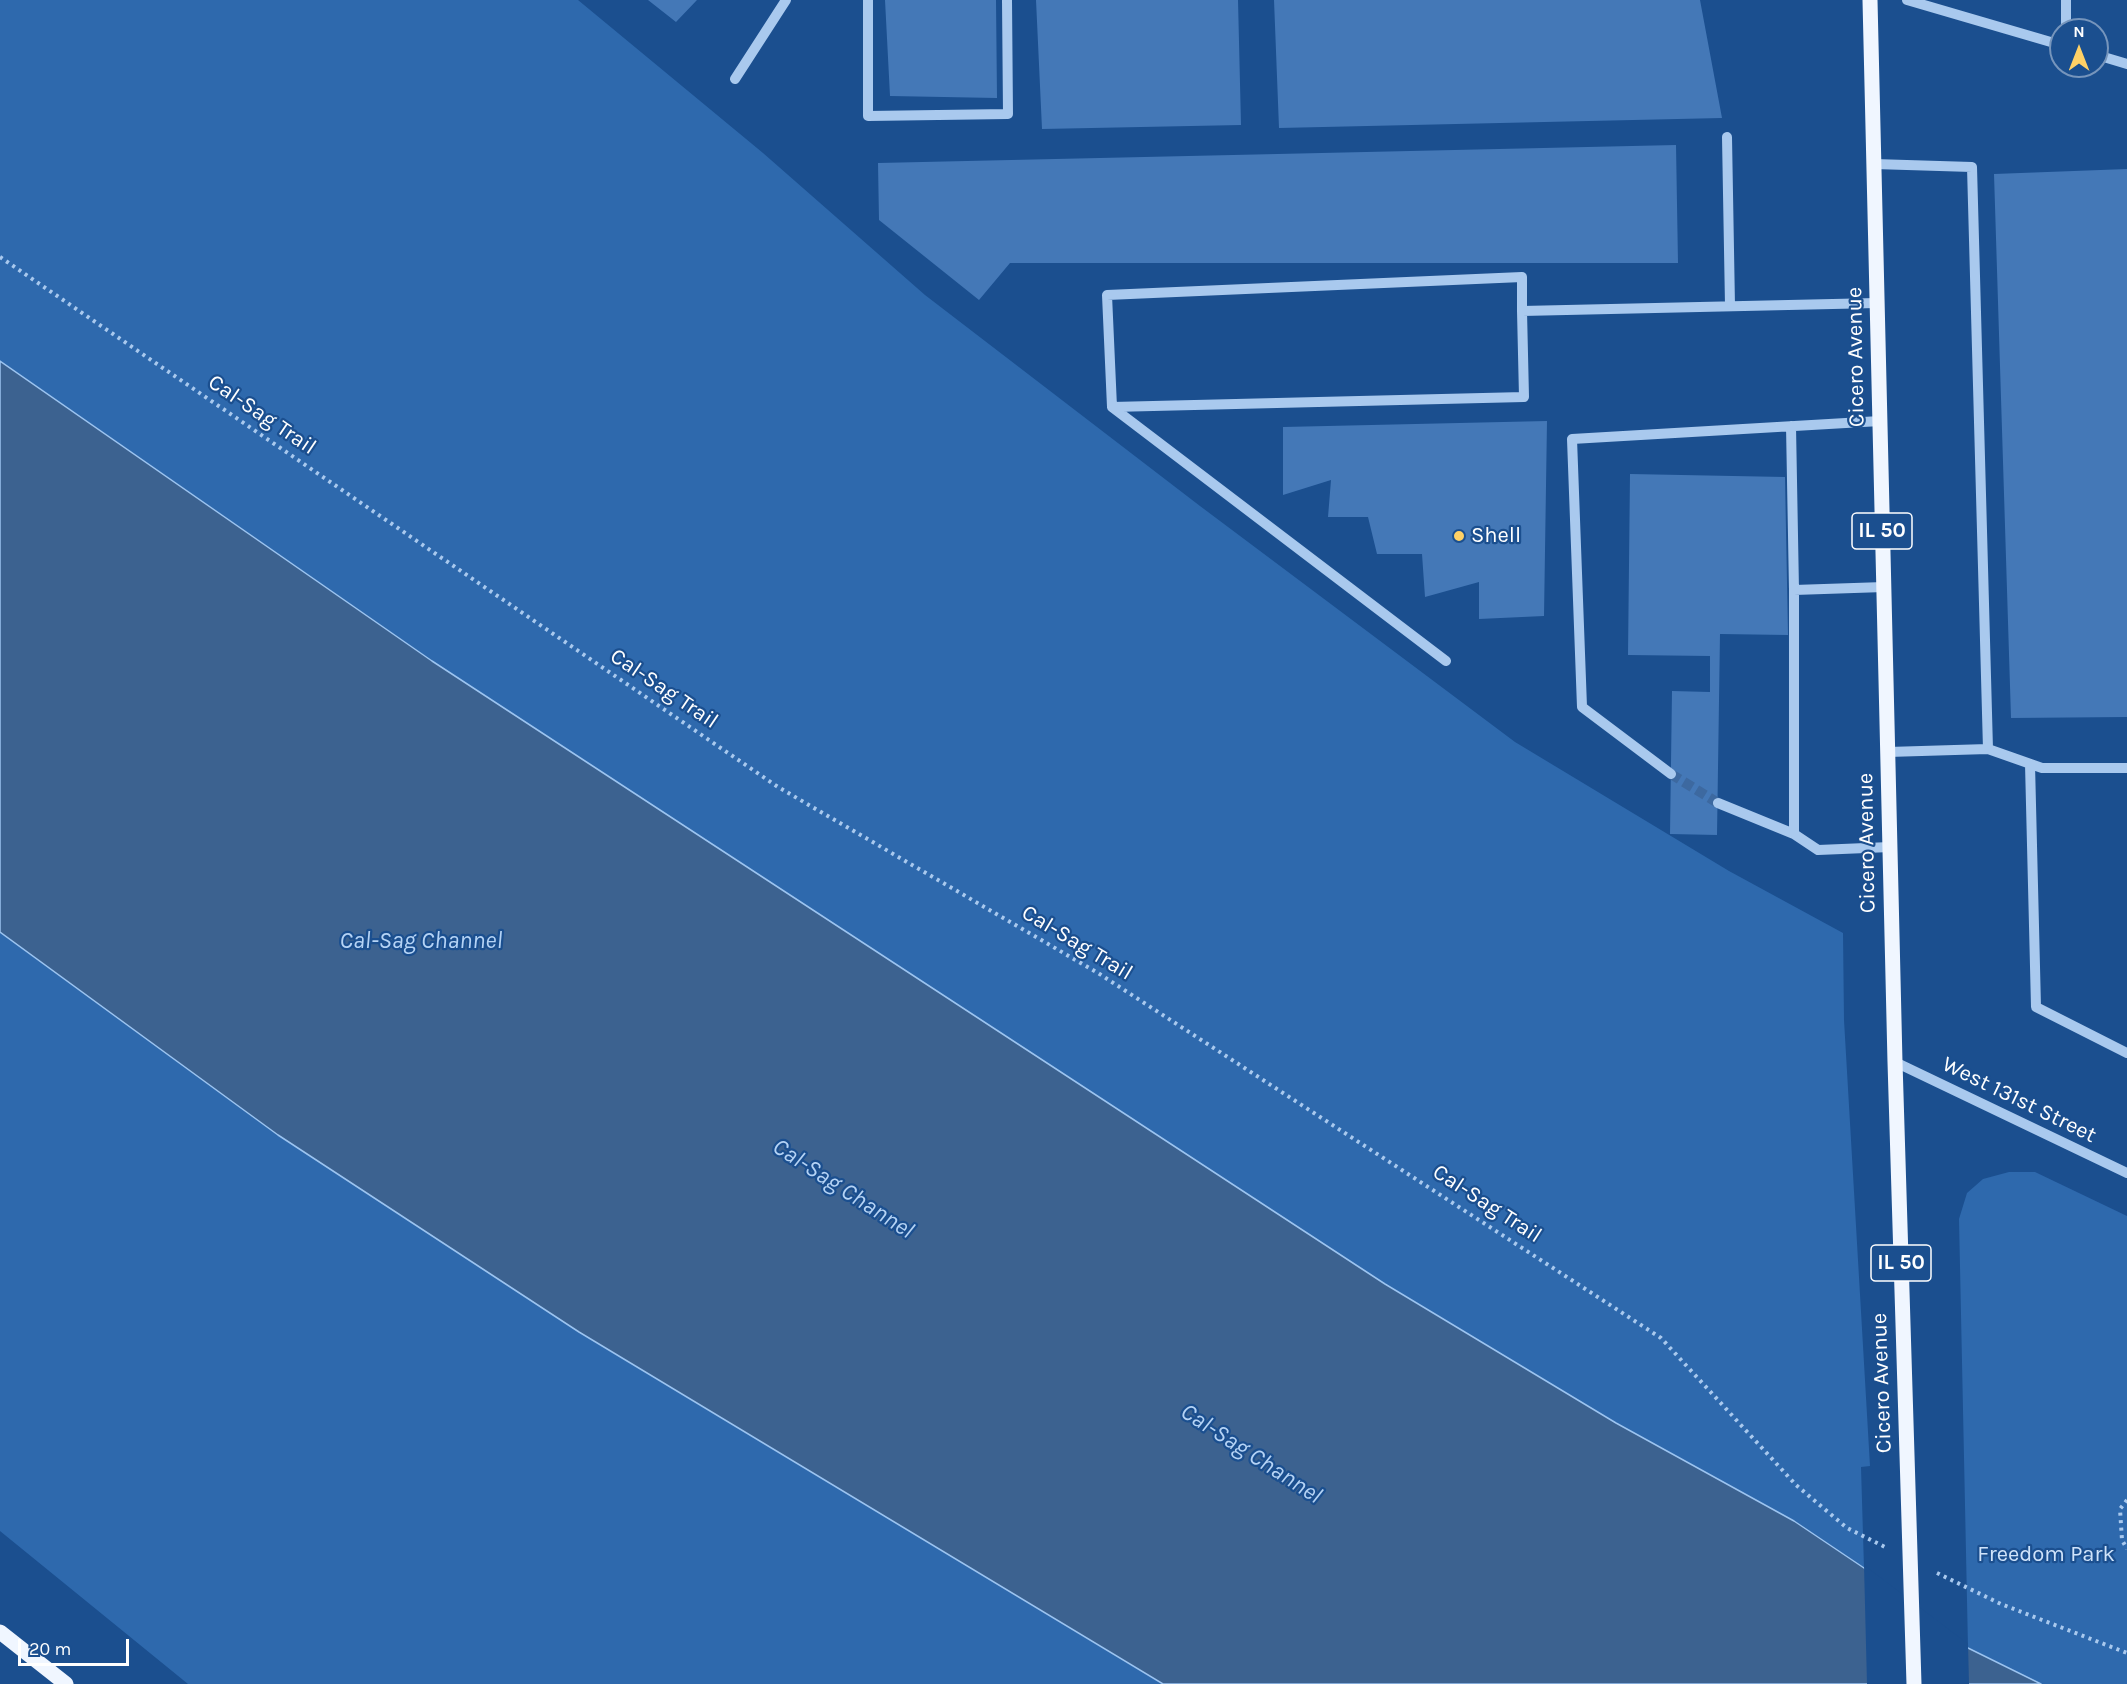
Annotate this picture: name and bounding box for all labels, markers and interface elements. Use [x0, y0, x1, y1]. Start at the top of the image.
north arrow [2049, 18, 2109, 78]
text: N [2073, 22, 2085, 41]
street label: Cicero Avenue [1842, 287, 1870, 427]
street label: Cal-Sag Trail [203, 369, 321, 461]
road number: IL 50 [1852, 513, 1912, 549]
place label: Shell [1471, 523, 1521, 549]
marker: Shell [1452, 529, 1466, 543]
street label: Cal-Sag Trail [605, 643, 723, 735]
street label: Cicero Avenue [1853, 773, 1881, 913]
street label: Cal-Sag Trail [1017, 900, 1137, 986]
water label: Cal-Sag Channel [339, 927, 503, 955]
street label: West 131st Street [1938, 1051, 2100, 1149]
water label: Cal-Sag Channel [767, 1133, 919, 1245]
street label: Cal-Sag Trail [1428, 1159, 1546, 1249]
road number: IL 50 [1871, 1245, 1931, 1281]
street label: Cicero Avenue [1866, 1312, 1898, 1454]
water label: Cal-Sag Channel [1175, 1398, 1327, 1510]
park label: Freedom Park [1977, 1542, 2115, 1568]
scale bar [21, 1627, 132, 1665]
text: 20 m [29, 1638, 71, 1660]

